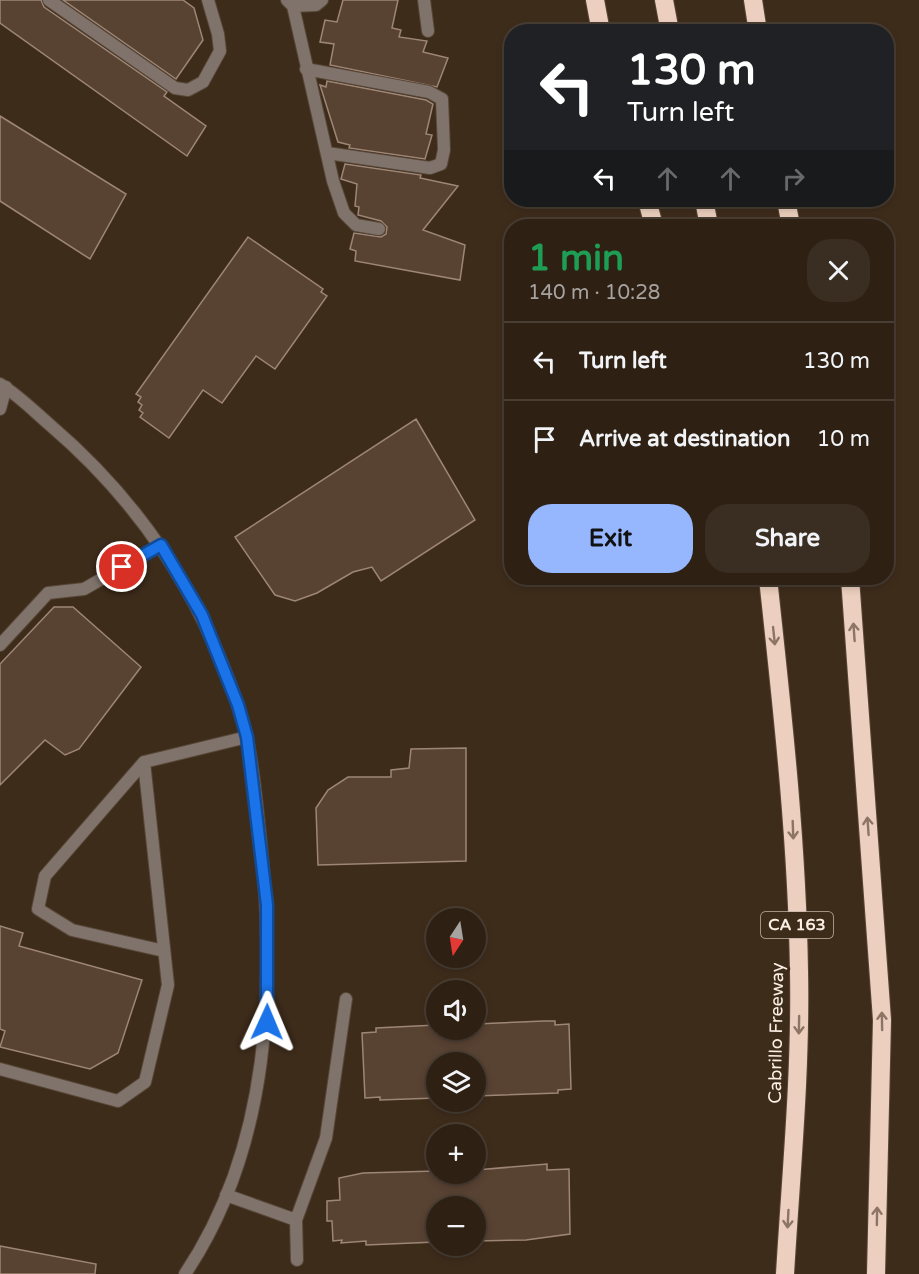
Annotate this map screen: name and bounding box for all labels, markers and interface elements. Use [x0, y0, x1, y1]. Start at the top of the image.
text: 130 m [627, 45, 756, 96]
icon: left [528, 48, 606, 126]
text: Turn left [627, 96, 734, 129]
icon: left [588, 162, 621, 195]
icon: ahead [651, 162, 684, 195]
icon: ahead [714, 162, 747, 195]
icon: right [777, 162, 810, 195]
text: 1 min [528, 237, 624, 280]
button: close [807, 239, 870, 302]
text: 140 m · 10:28 [528, 281, 660, 305]
icon: left [528, 345, 561, 378]
text: Turn left [579, 348, 667, 374]
text: 130 m [803, 348, 870, 374]
icon: arrive [528, 423, 561, 456]
text: Arrive at destination [579, 426, 790, 452]
text: 10 m [816, 426, 870, 452]
button: Exit [528, 504, 693, 573]
button: Share [705, 504, 870, 573]
pin [96, 541, 147, 592]
icon: arrive [105, 550, 138, 583]
one-way arrow [848, 622, 859, 642]
one-way arrow [769, 625, 780, 645]
one-way arrow [863, 817, 874, 837]
one-way arrow [788, 819, 799, 839]
north arrow [426, 908, 486, 968]
map controls [426, 908, 486, 1256]
road number: CA 163 [761, 912, 833, 938]
street label: Cabrillo Freeway [764, 962, 788, 1104]
button: sound [426, 980, 486, 1040]
position arrow [235, 990, 299, 1054]
one-way arrow [876, 1011, 888, 1031]
one-way arrow [793, 1014, 805, 1034]
button: layers [426, 1052, 486, 1112]
button: + [426, 1124, 486, 1184]
button: − [426, 1196, 486, 1256]
one-way arrow [872, 1206, 883, 1226]
one-way arrow [782, 1209, 793, 1229]

